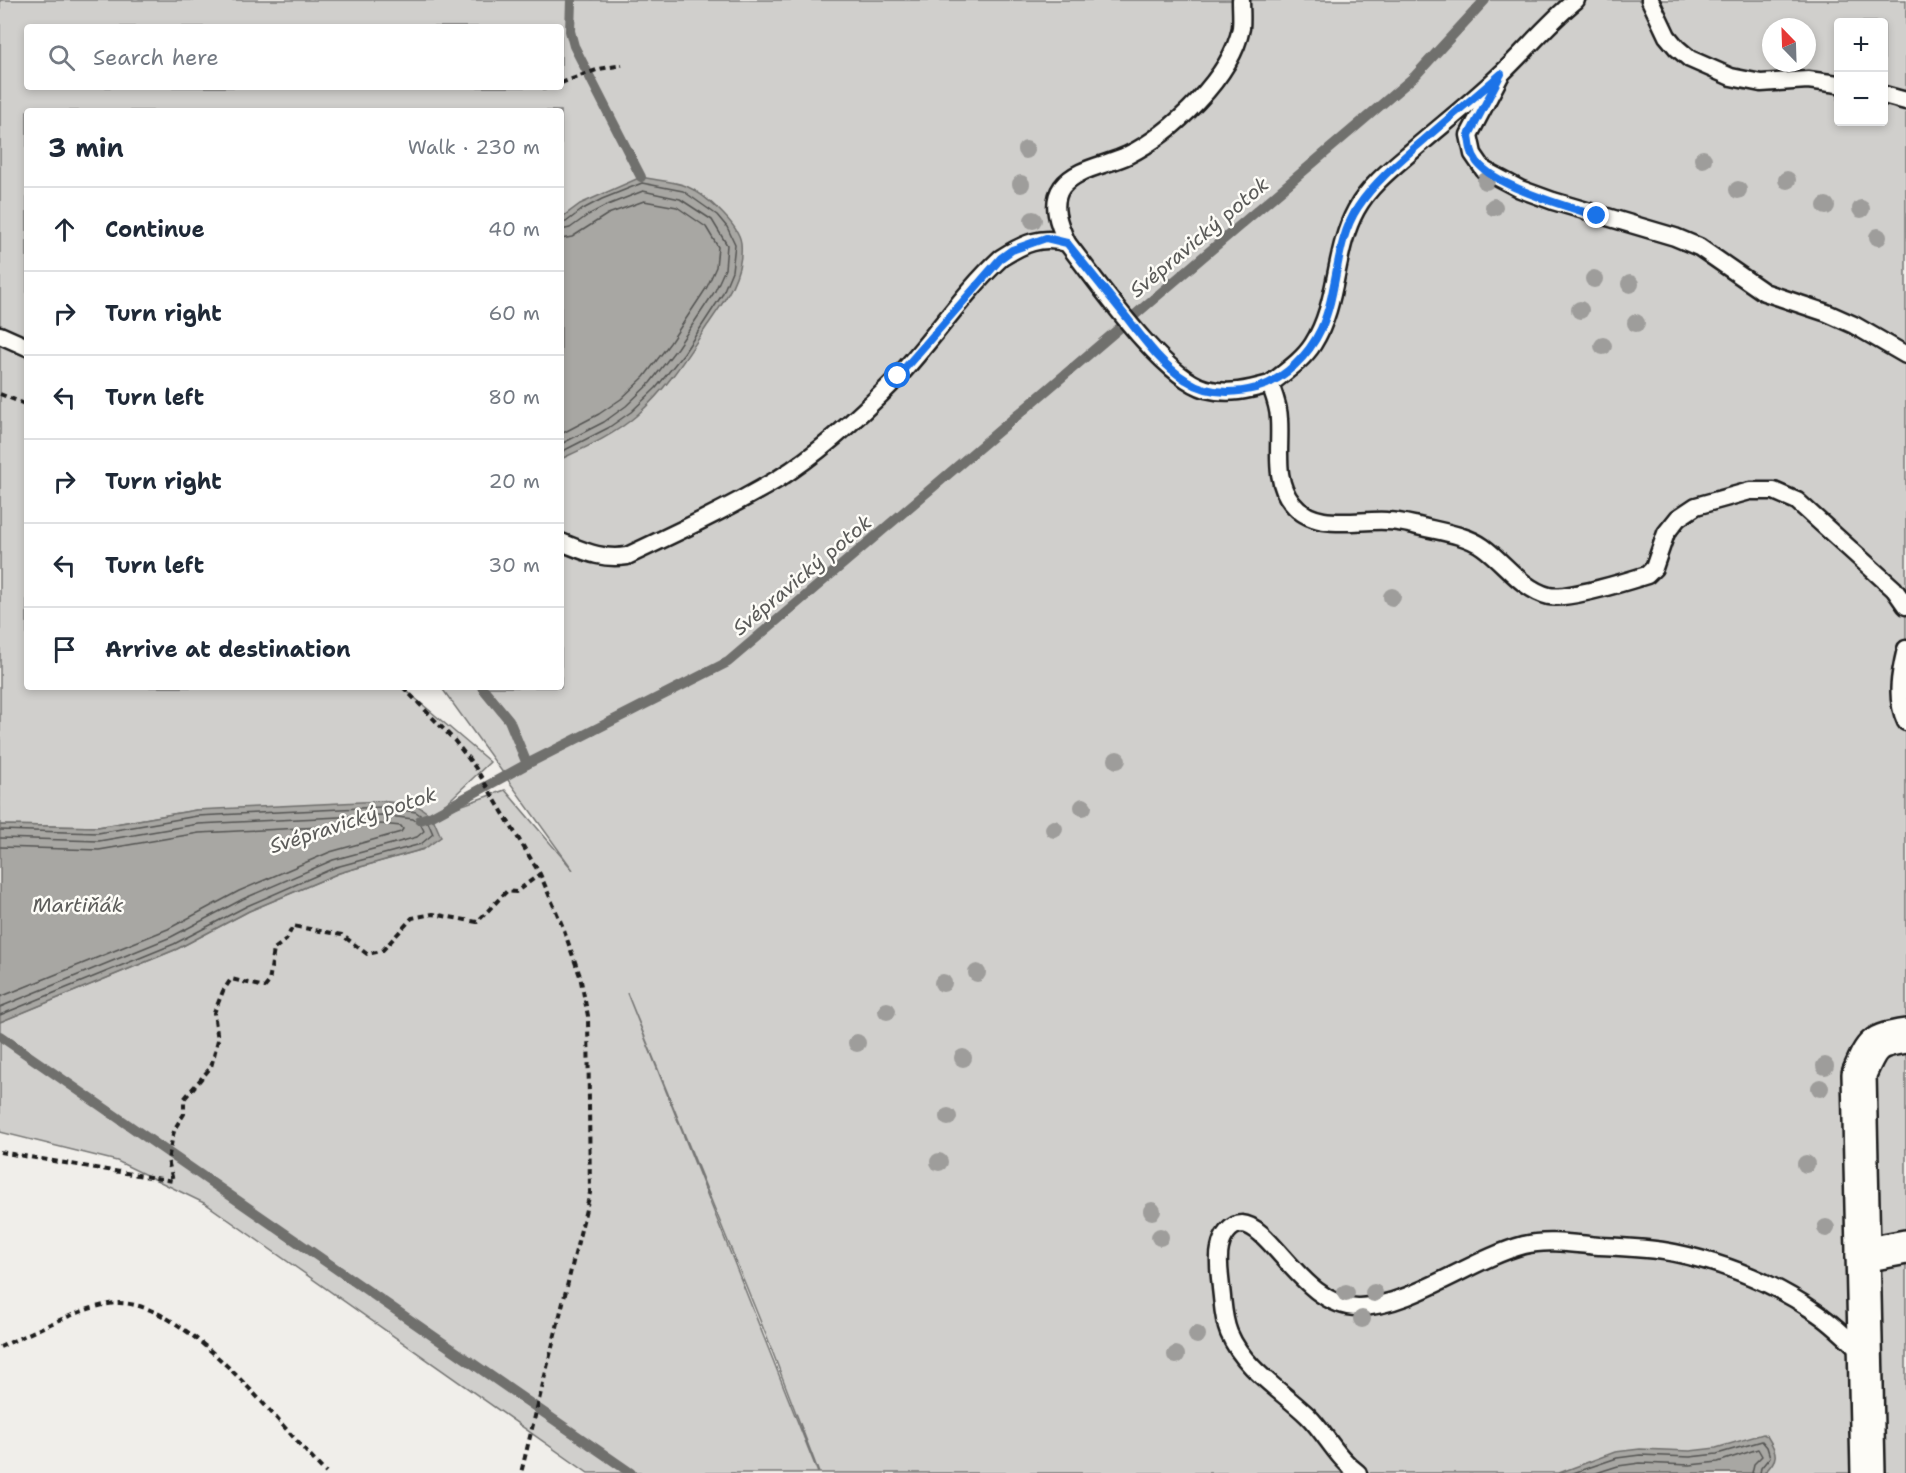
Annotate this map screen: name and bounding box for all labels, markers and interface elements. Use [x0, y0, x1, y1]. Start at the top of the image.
north arrow [1762, 18, 1816, 72]
map controls [1834, 18, 1888, 126]
button: + [1834, 18, 1888, 72]
search box [24, 24, 564, 90]
icon: search [45, 41, 78, 74]
text: Search here [93, 43, 219, 72]
button: − [1834, 72, 1888, 126]
text: 3 min [48, 130, 124, 165]
text: Walk · 230 m [408, 134, 540, 160]
water label: Svépravický potok [1124, 171, 1274, 303]
route end [1583, 202, 1609, 228]
icon: ahead [48, 213, 81, 246]
text: Continue [105, 215, 205, 244]
text: 40 m [488, 216, 540, 242]
icon: right [48, 297, 81, 330]
text: Turn right [105, 299, 222, 328]
text: 60 m [488, 300, 540, 326]
route start [884, 362, 910, 388]
icon: left [48, 381, 81, 414]
text: Turn left [105, 383, 204, 412]
text: 80 m [488, 384, 540, 410]
icon: right [48, 465, 81, 498]
text: Turn right [105, 467, 222, 496]
text: 20 m [489, 468, 540, 494]
water label: Svépravický potok [727, 509, 877, 641]
icon: left [48, 549, 81, 582]
text: Turn left [105, 551, 204, 580]
text: 30 m [488, 552, 540, 578]
icon: arrive [48, 633, 81, 666]
text: Arrive at destination [105, 635, 351, 664]
water label: Svépravický potok [266, 781, 440, 859]
water label: Martiňák [33, 892, 124, 918]

